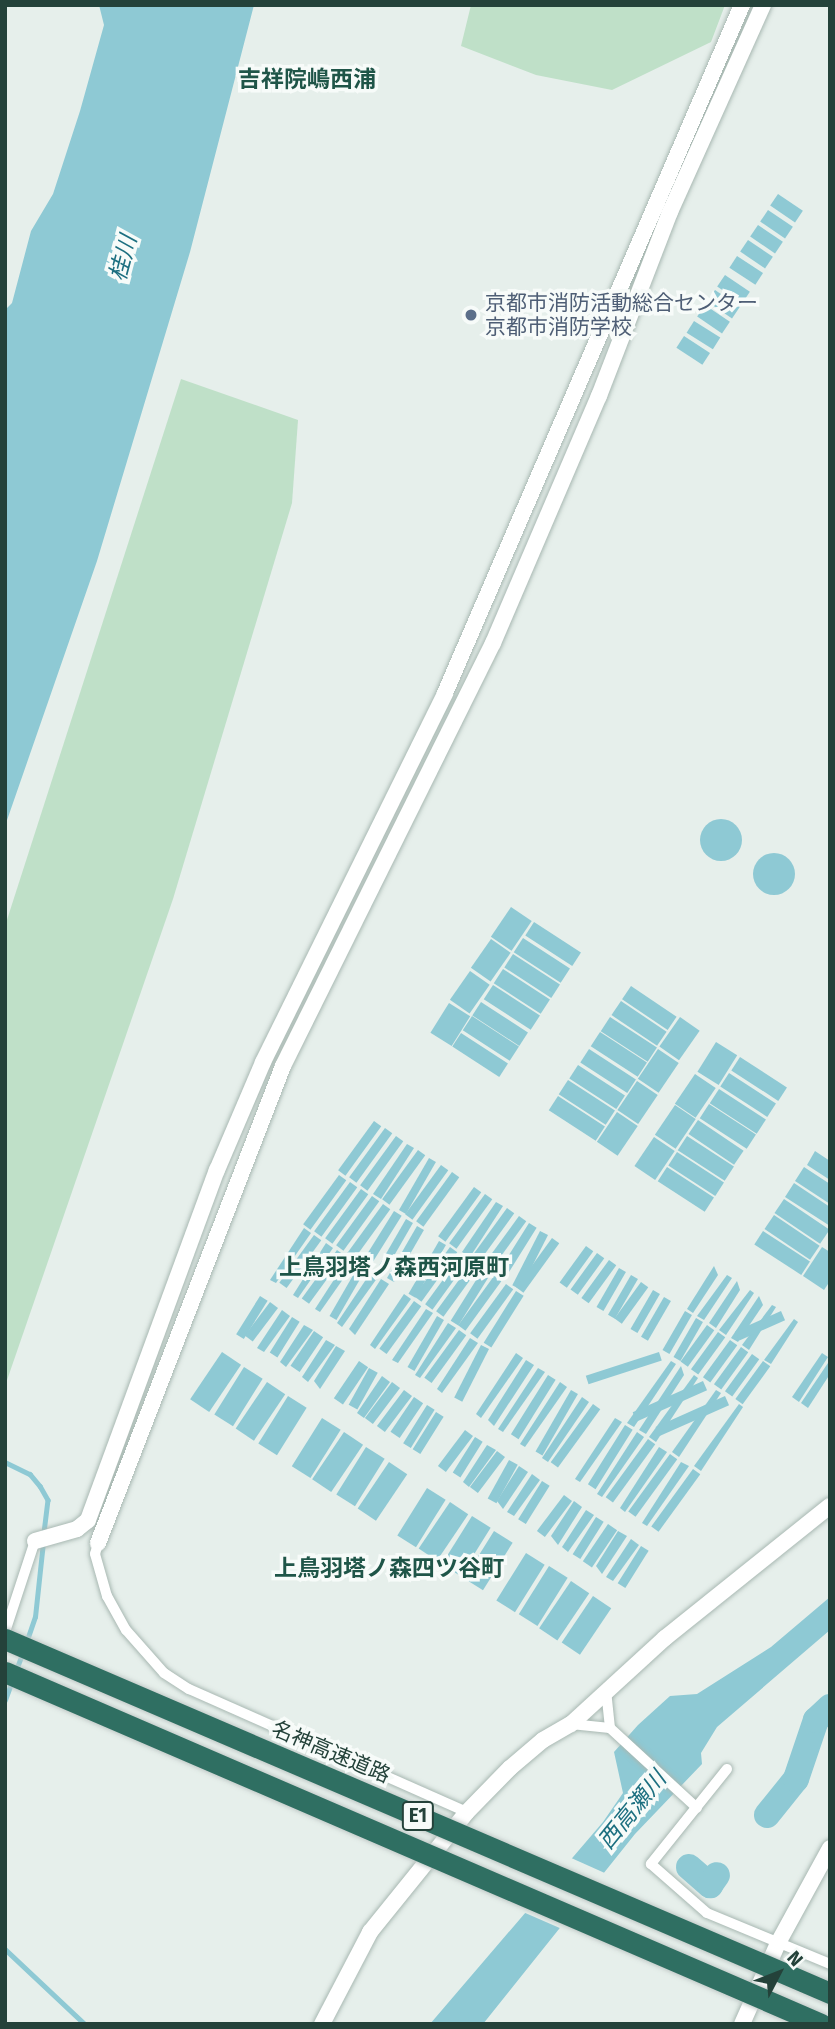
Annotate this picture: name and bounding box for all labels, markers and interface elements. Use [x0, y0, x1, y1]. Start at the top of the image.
district label: 吉祥院嶋西浦 [238, 65, 376, 93]
water label: 桂川 [104, 232, 142, 284]
place label: 京都市消防活動総合センター 京都市消防学校 [485, 290, 758, 340]
marker: 京都市消防活動総合センター 京都市消防学校 [463, 307, 479, 323]
district label: 上鳥羽塔ノ森西河原町 [279, 1253, 509, 1281]
district label: 上鳥羽塔ノ森四ツ谷町 [274, 1554, 504, 1582]
street label: 名神高速道路 [268, 1716, 394, 1788]
water label: 西高瀬川 [592, 1766, 672, 1854]
road number: E1 [400, 1800, 436, 1832]
north arrow [744, 1938, 814, 2008]
text: N [782, 1946, 808, 1971]

